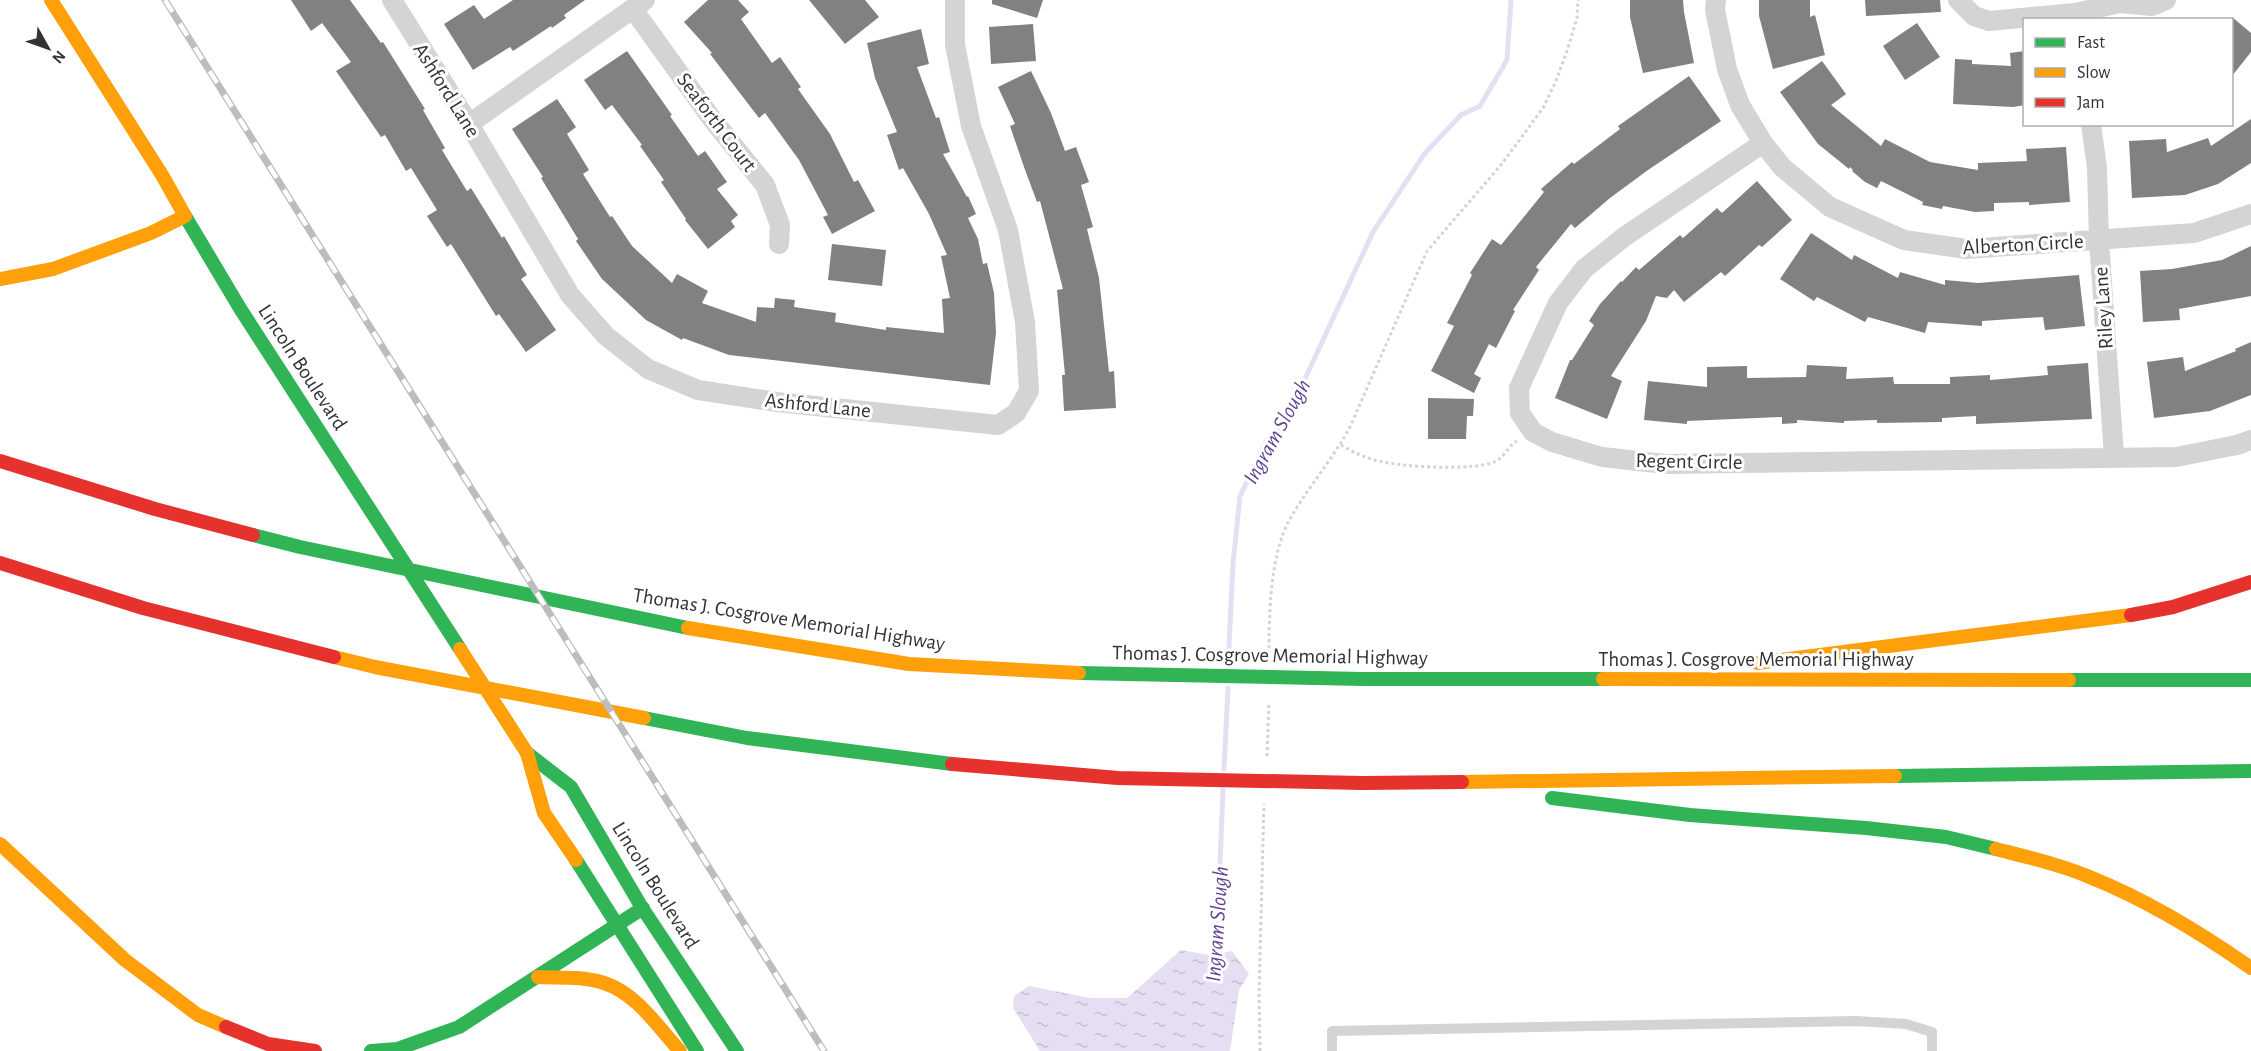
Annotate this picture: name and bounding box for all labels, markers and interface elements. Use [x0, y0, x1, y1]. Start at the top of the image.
north arrow [18, 18, 78, 78]
legend [2023, 18, 2233, 126]
text: Fast [2077, 34, 2105, 52]
street label: Ashford Lane [409, 40, 484, 141]
text: N [49, 48, 68, 66]
text: Slow [2077, 64, 2110, 82]
street label: Seaforth Court [673, 69, 760, 176]
text: Jam [2077, 94, 2105, 112]
street label: Alberton Circle [1962, 231, 2084, 258]
street label: Riley Lane [2090, 266, 2117, 350]
street label: Lincoln Boulevard [254, 301, 351, 434]
water label: Ingram Slough [1239, 376, 1315, 487]
street label: Ashford Lane [764, 389, 872, 422]
street label: Regent Circle [1635, 450, 1743, 473]
street label: Thomas J. Cosgrove Memorial Highway [631, 584, 946, 655]
street label: Thomas J. Cosgrove Memorial Highway [1112, 642, 1428, 669]
street label: Thomas J. Cosgrove Memorial Highway [1598, 649, 1914, 670]
street label: Lincoln Boulevard [608, 818, 703, 952]
water label: Ingram Slough [1202, 866, 1232, 983]

